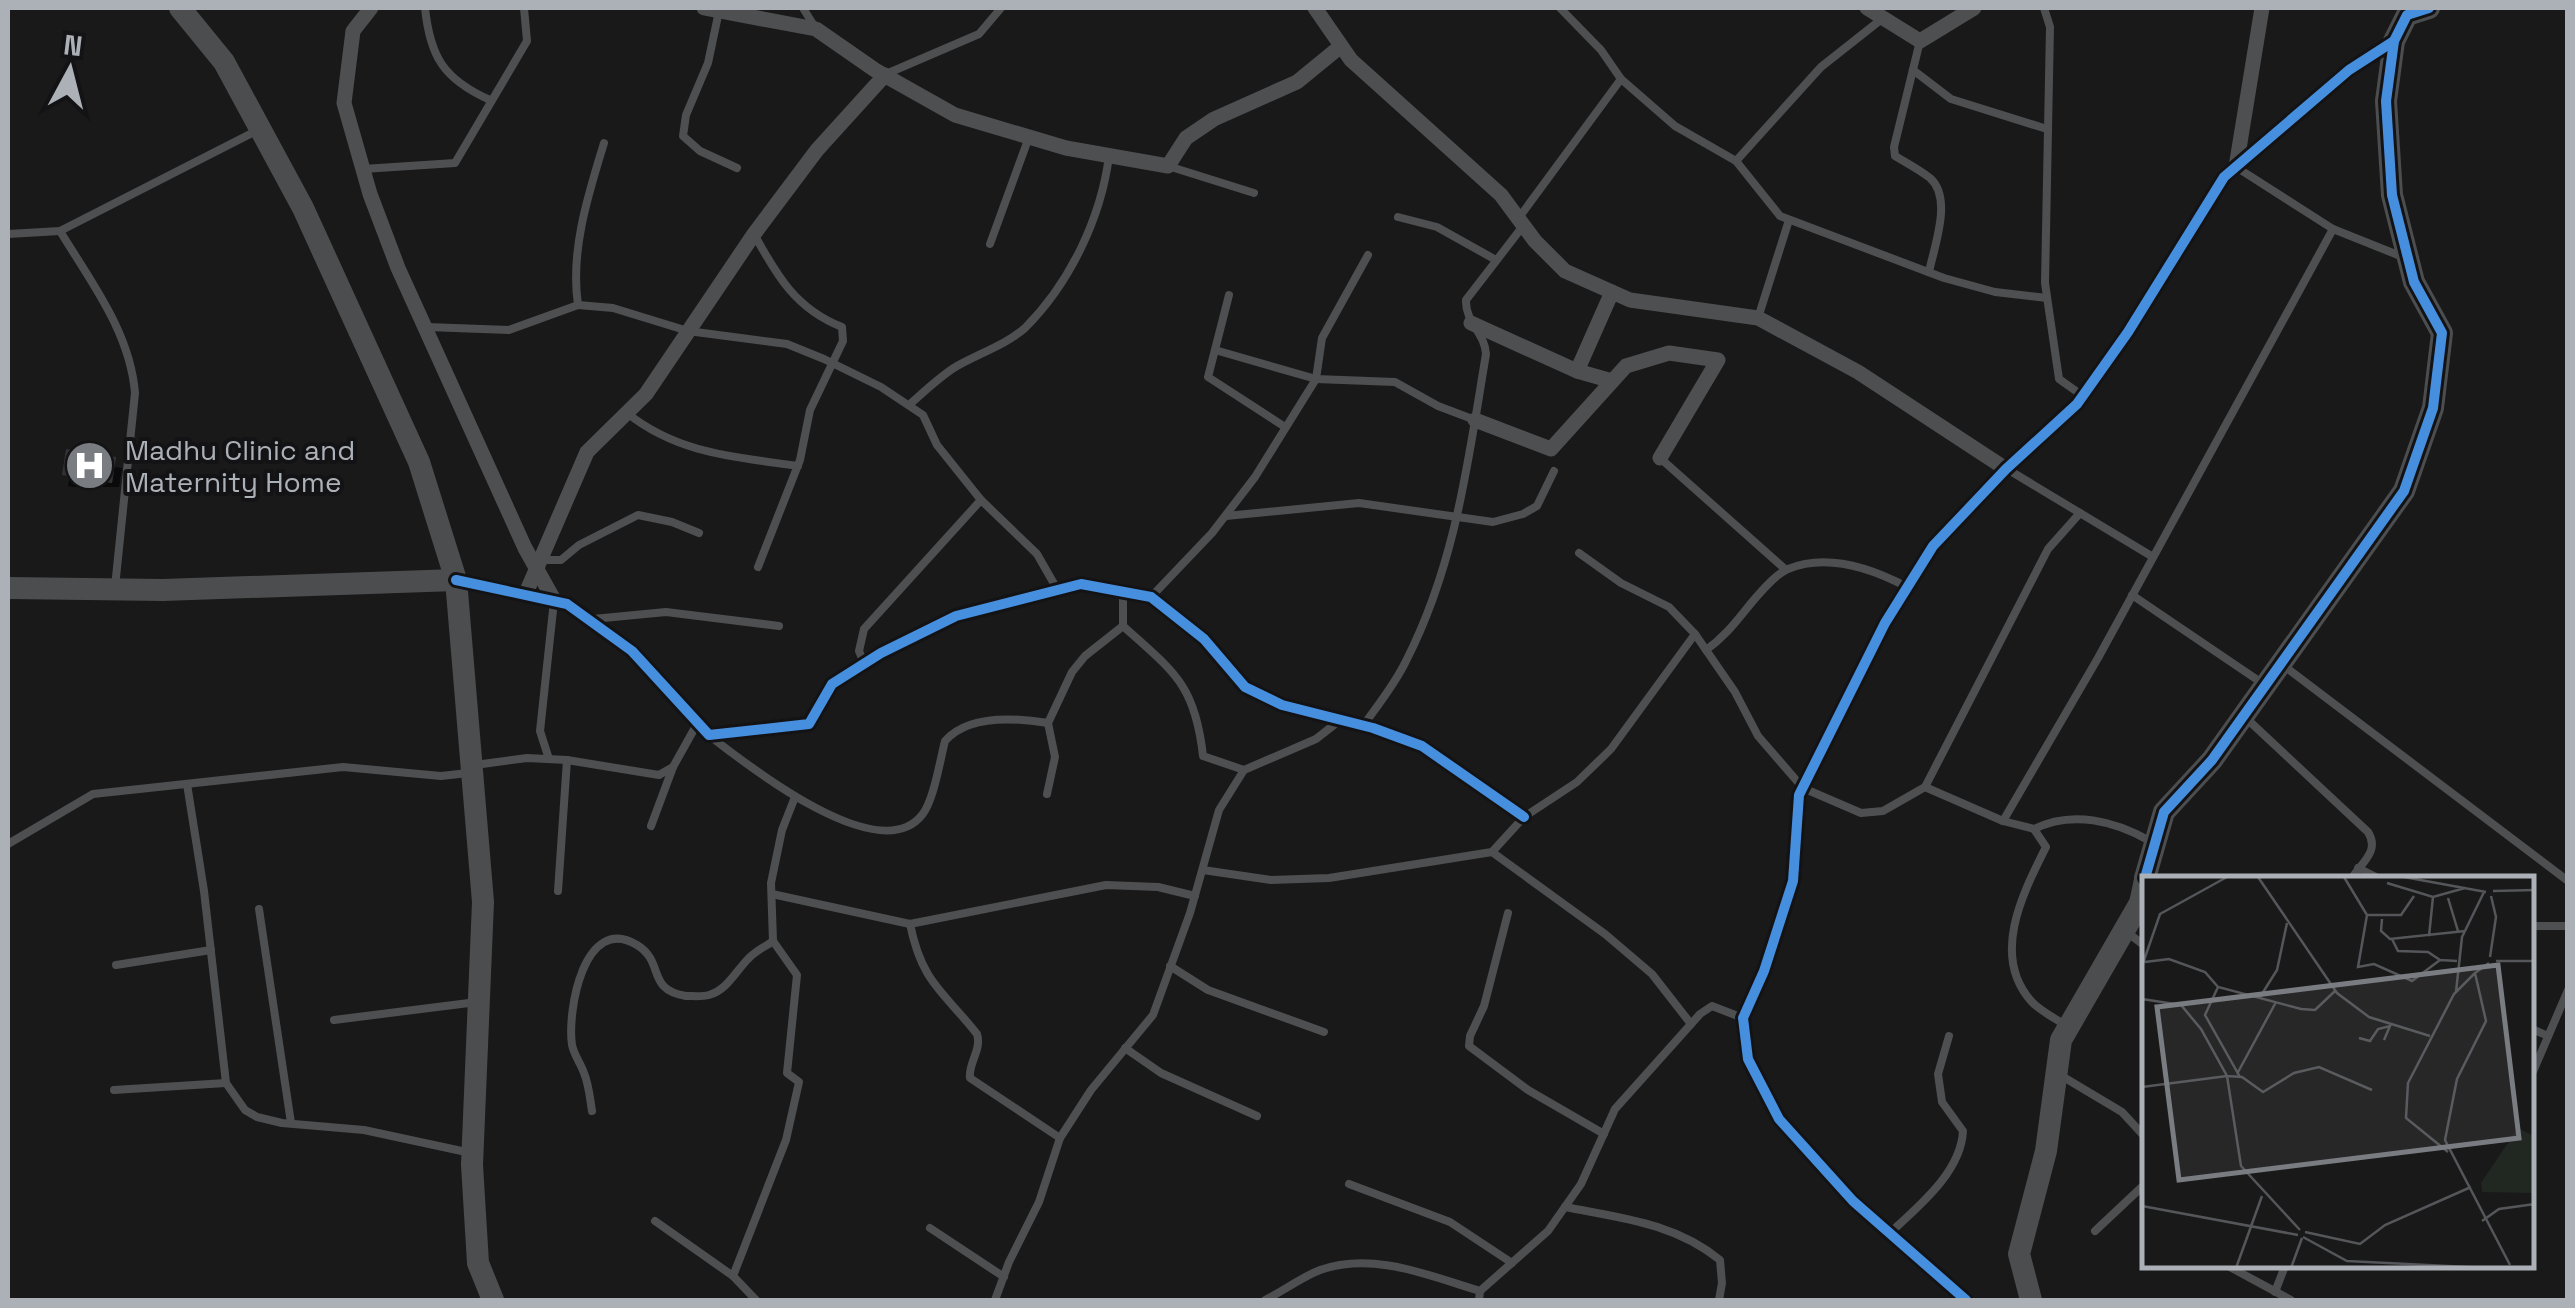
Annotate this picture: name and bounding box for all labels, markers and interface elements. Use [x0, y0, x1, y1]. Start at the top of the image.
north arrow [20, 20, 120, 120]
text: N [62, 26, 85, 64]
place label: Madhu Clinic and Maternity Home [125, 432, 355, 500]
hospital icon: Madhu Clinic and Maternity Home [64, 440, 116, 492]
inset map [2142, 876, 2535, 1268]

